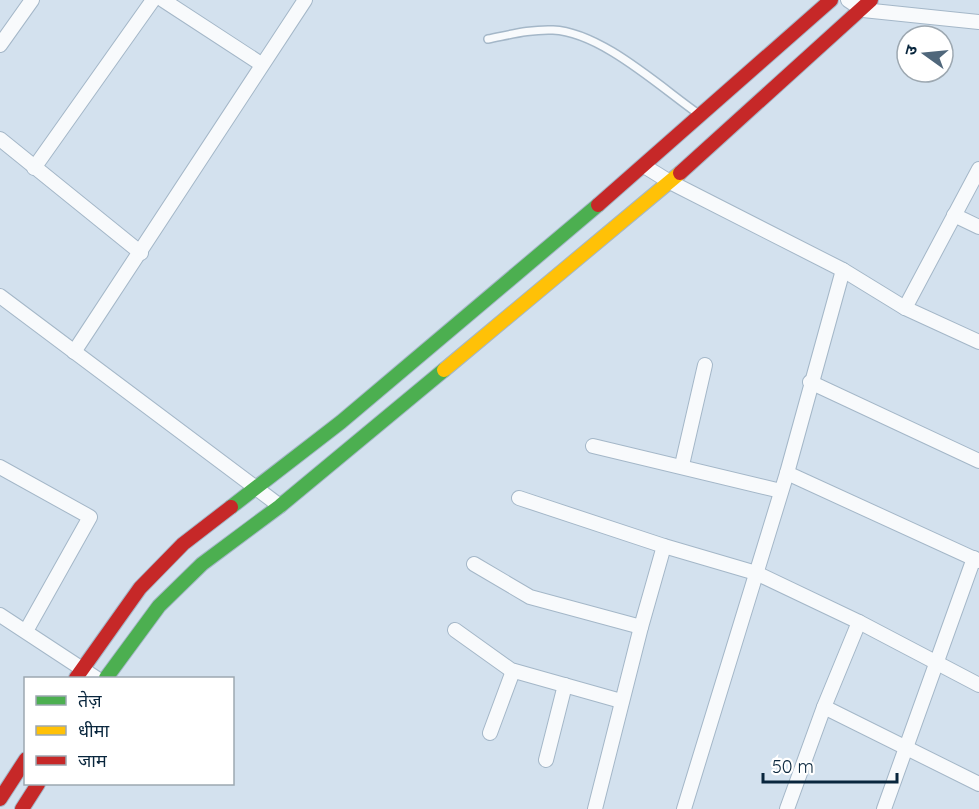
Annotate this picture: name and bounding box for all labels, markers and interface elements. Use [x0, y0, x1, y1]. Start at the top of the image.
north arrow [895, 24, 955, 84]
text: उ [900, 42, 922, 57]
legend [24, 677, 234, 785]
text: तेज़ [78, 689, 102, 712]
text: धीमा [78, 719, 109, 742]
scale bar [763, 746, 896, 784]
text: जाम [78, 749, 108, 772]
text: 50 m [772, 755, 814, 778]

